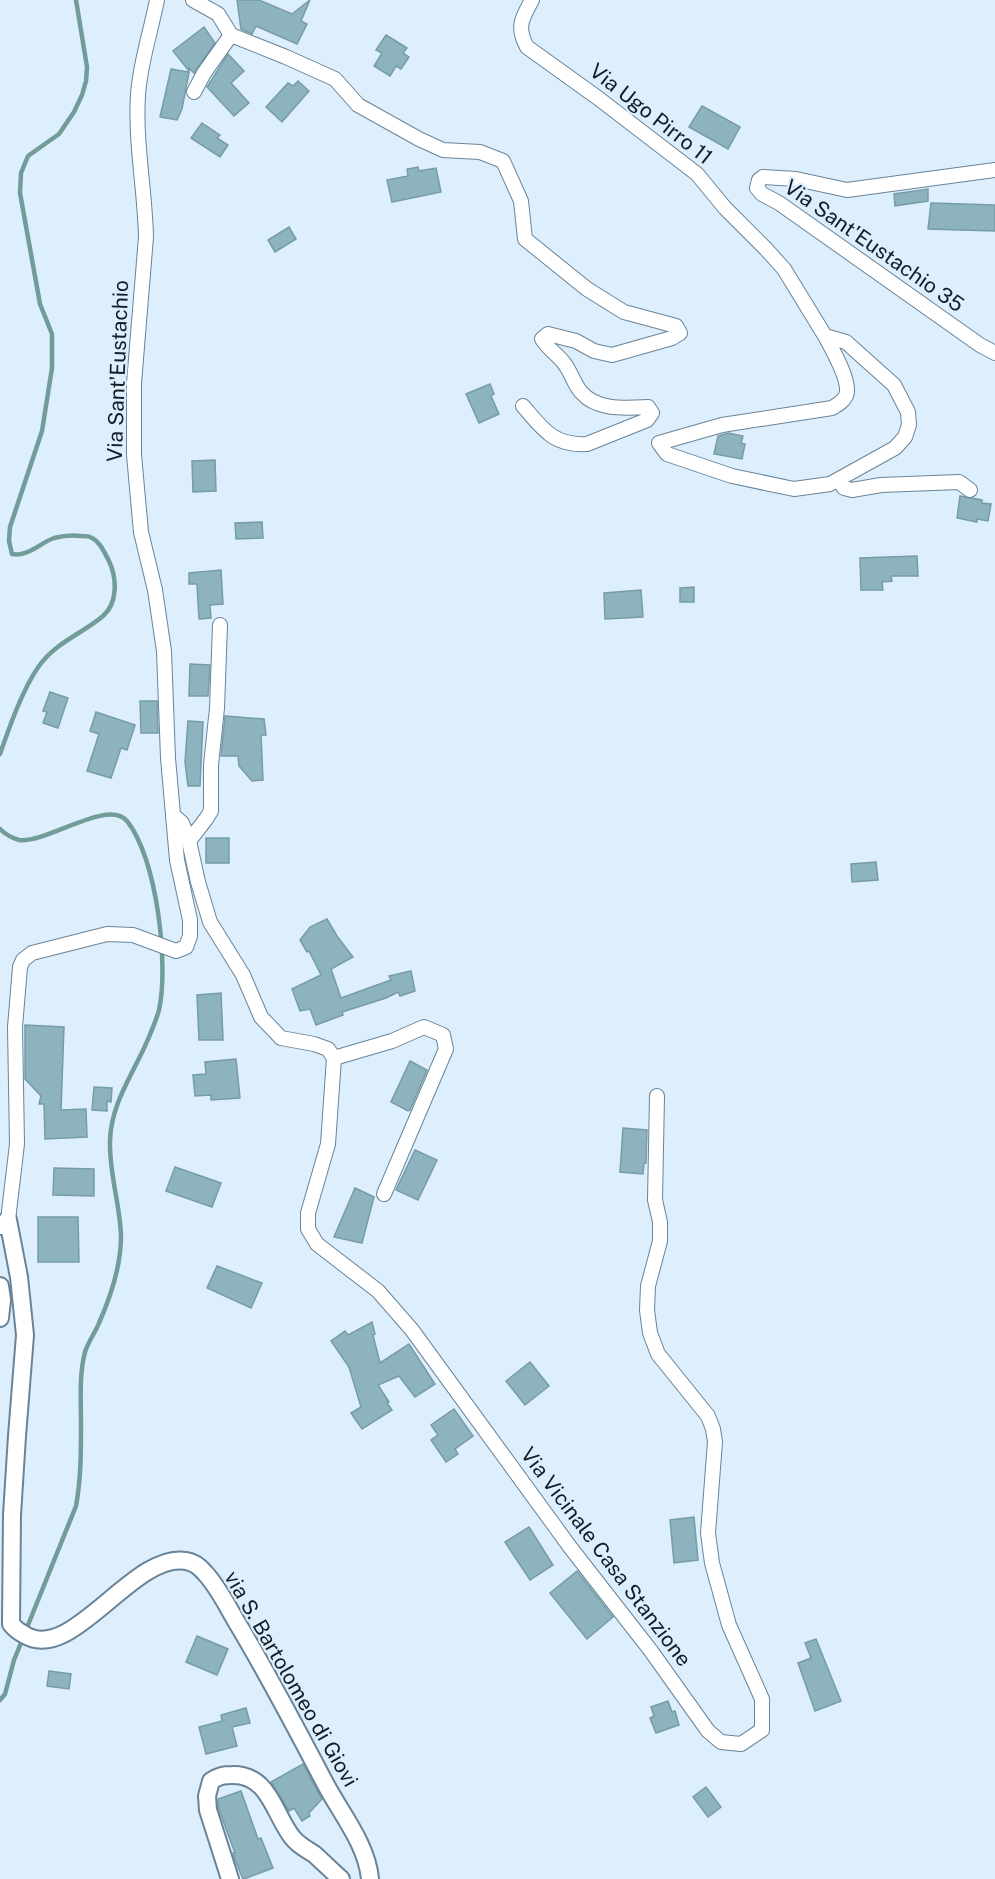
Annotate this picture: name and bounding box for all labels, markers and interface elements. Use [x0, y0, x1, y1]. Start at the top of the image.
street label: Via Ugo Pirro 11 [585, 58, 718, 169]
street label: Via Sant'Eustachio 35 [780, 174, 969, 317]
street label: Via Sant'Eustachio [102, 280, 133, 462]
street label: Via Vicinale Casa Stanzione [516, 1442, 697, 1671]
street label: via S. Bartolomeo di Giovi [219, 1567, 363, 1791]

